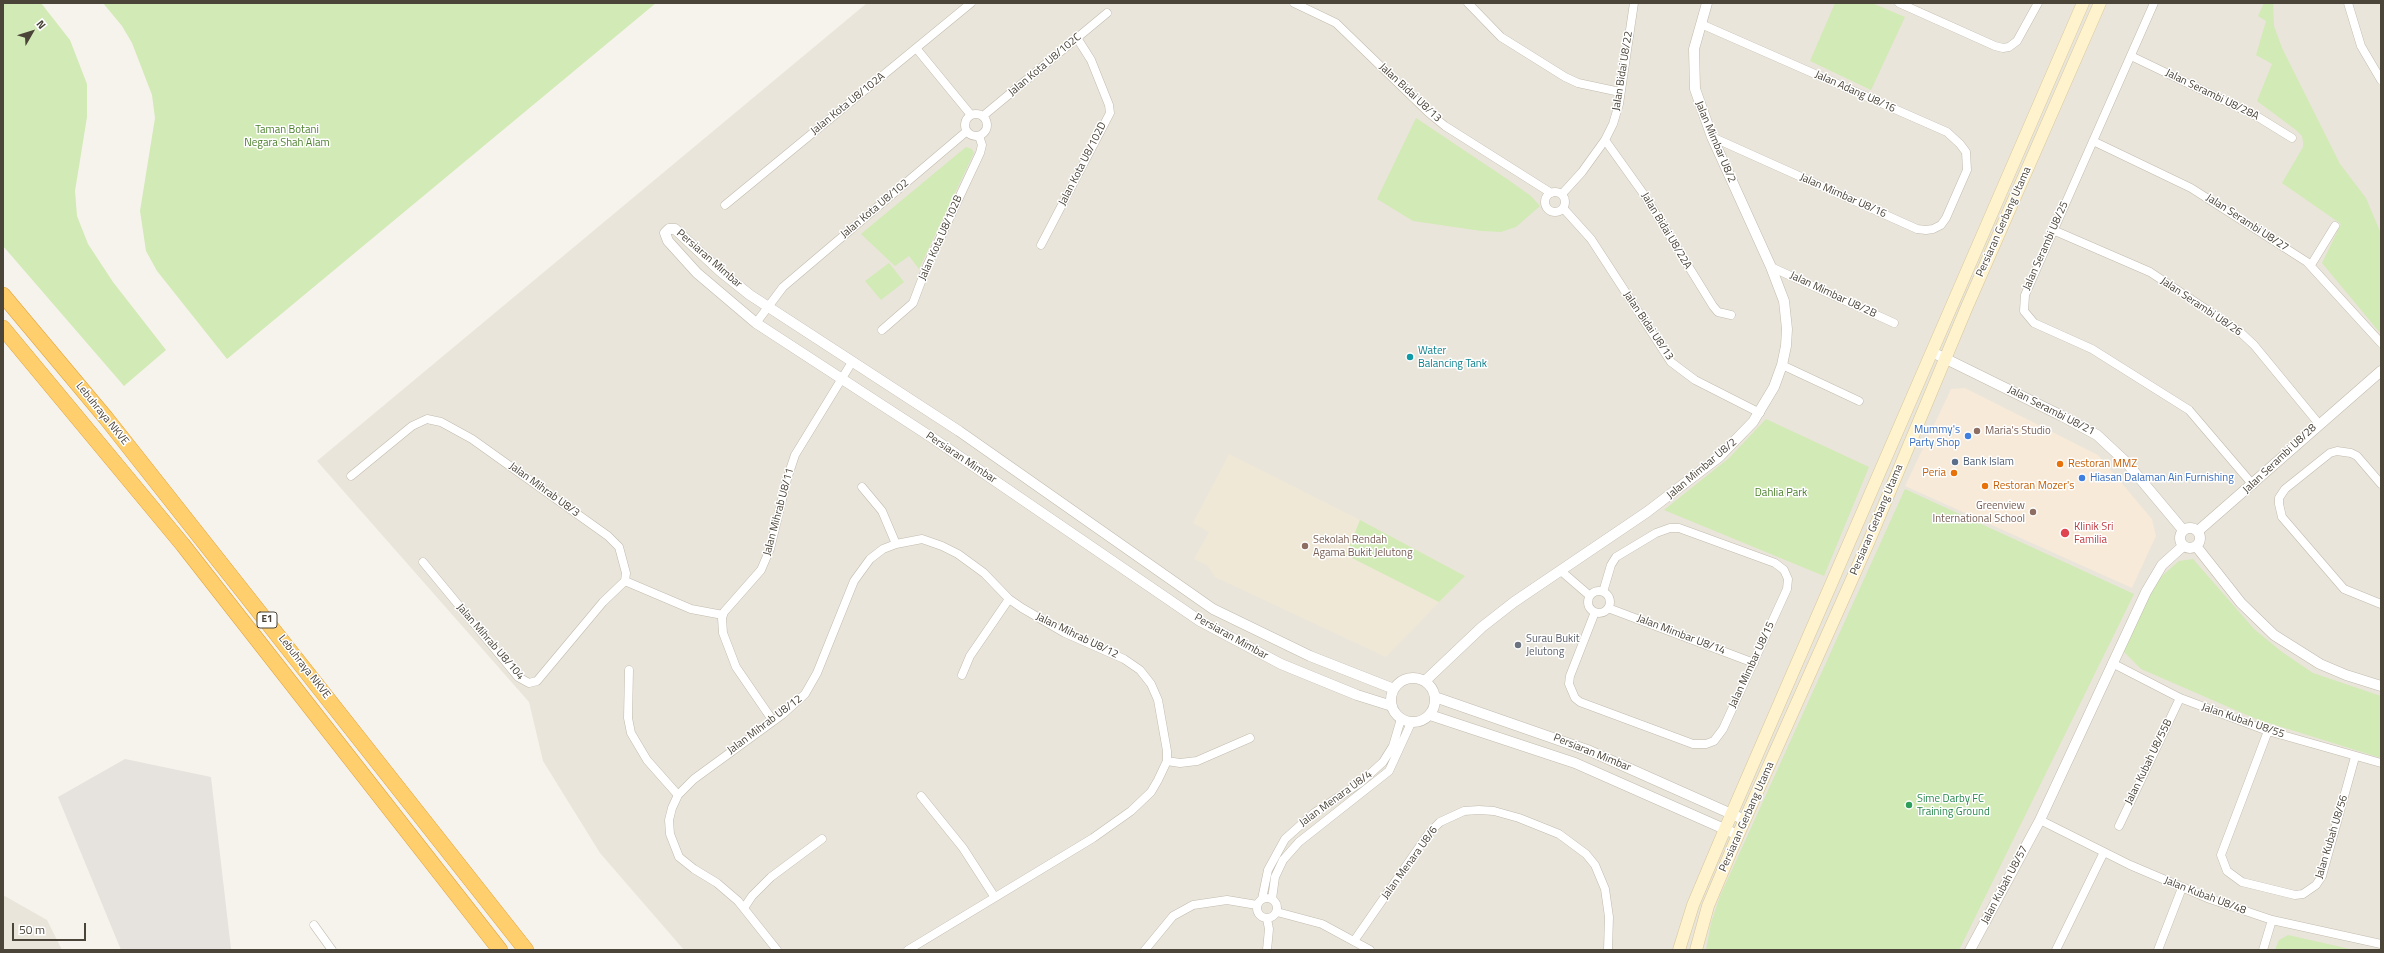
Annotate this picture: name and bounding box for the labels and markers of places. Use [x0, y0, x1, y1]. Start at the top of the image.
place label: Water Balancing Tank [1418, 344, 1487, 370]
marker: Water Balancing Tank [1405, 352, 1415, 362]
place label: Mummy's Party Shop [1909, 423, 1960, 449]
place label: Maria's Studio [1985, 424, 2051, 438]
marker: Maria's Studio [1972, 426, 1982, 436]
marker: Mummy's Party Shop [1963, 431, 1973, 441]
place label: Bank Islam [1963, 455, 2014, 469]
marker: Bank Islam [1950, 457, 1960, 467]
place label: Restoran MMZ [2068, 457, 2137, 471]
marker: Restoran MMZ [2055, 459, 2065, 469]
place label: Peria [1922, 466, 1946, 480]
marker: Peria [1949, 468, 1959, 478]
place label: Hiasan Dalaman Ain Furnishing [2090, 471, 2234, 485]
marker: Hiasan Dalaman Ain Furnishing [2077, 473, 2087, 483]
place label: Restoran Mozer's [1993, 479, 2074, 493]
marker: Restoran Mozer's [1980, 481, 1990, 491]
place label: Greenview International School [1933, 499, 2025, 525]
marker: Greenview International School [2028, 507, 2038, 517]
place label: Klinik Sri Familia [2074, 520, 2113, 546]
marker: Klinik Sri Familia [2059, 527, 2071, 539]
place label: Sekolah Rendah Agama Bukit Jelutong [1313, 533, 1413, 559]
marker: Sekolah Rendah Agama Bukit Jelutong [1300, 541, 1310, 551]
place label: Surau Bukit Jelutong [1526, 632, 1580, 658]
marker: Surau Bukit Jelutong [1513, 640, 1523, 650]
place label: Sime Darby FC Training Ground [1917, 792, 1990, 818]
marker: Sime Darby FC Training Ground [1904, 800, 1914, 810]

